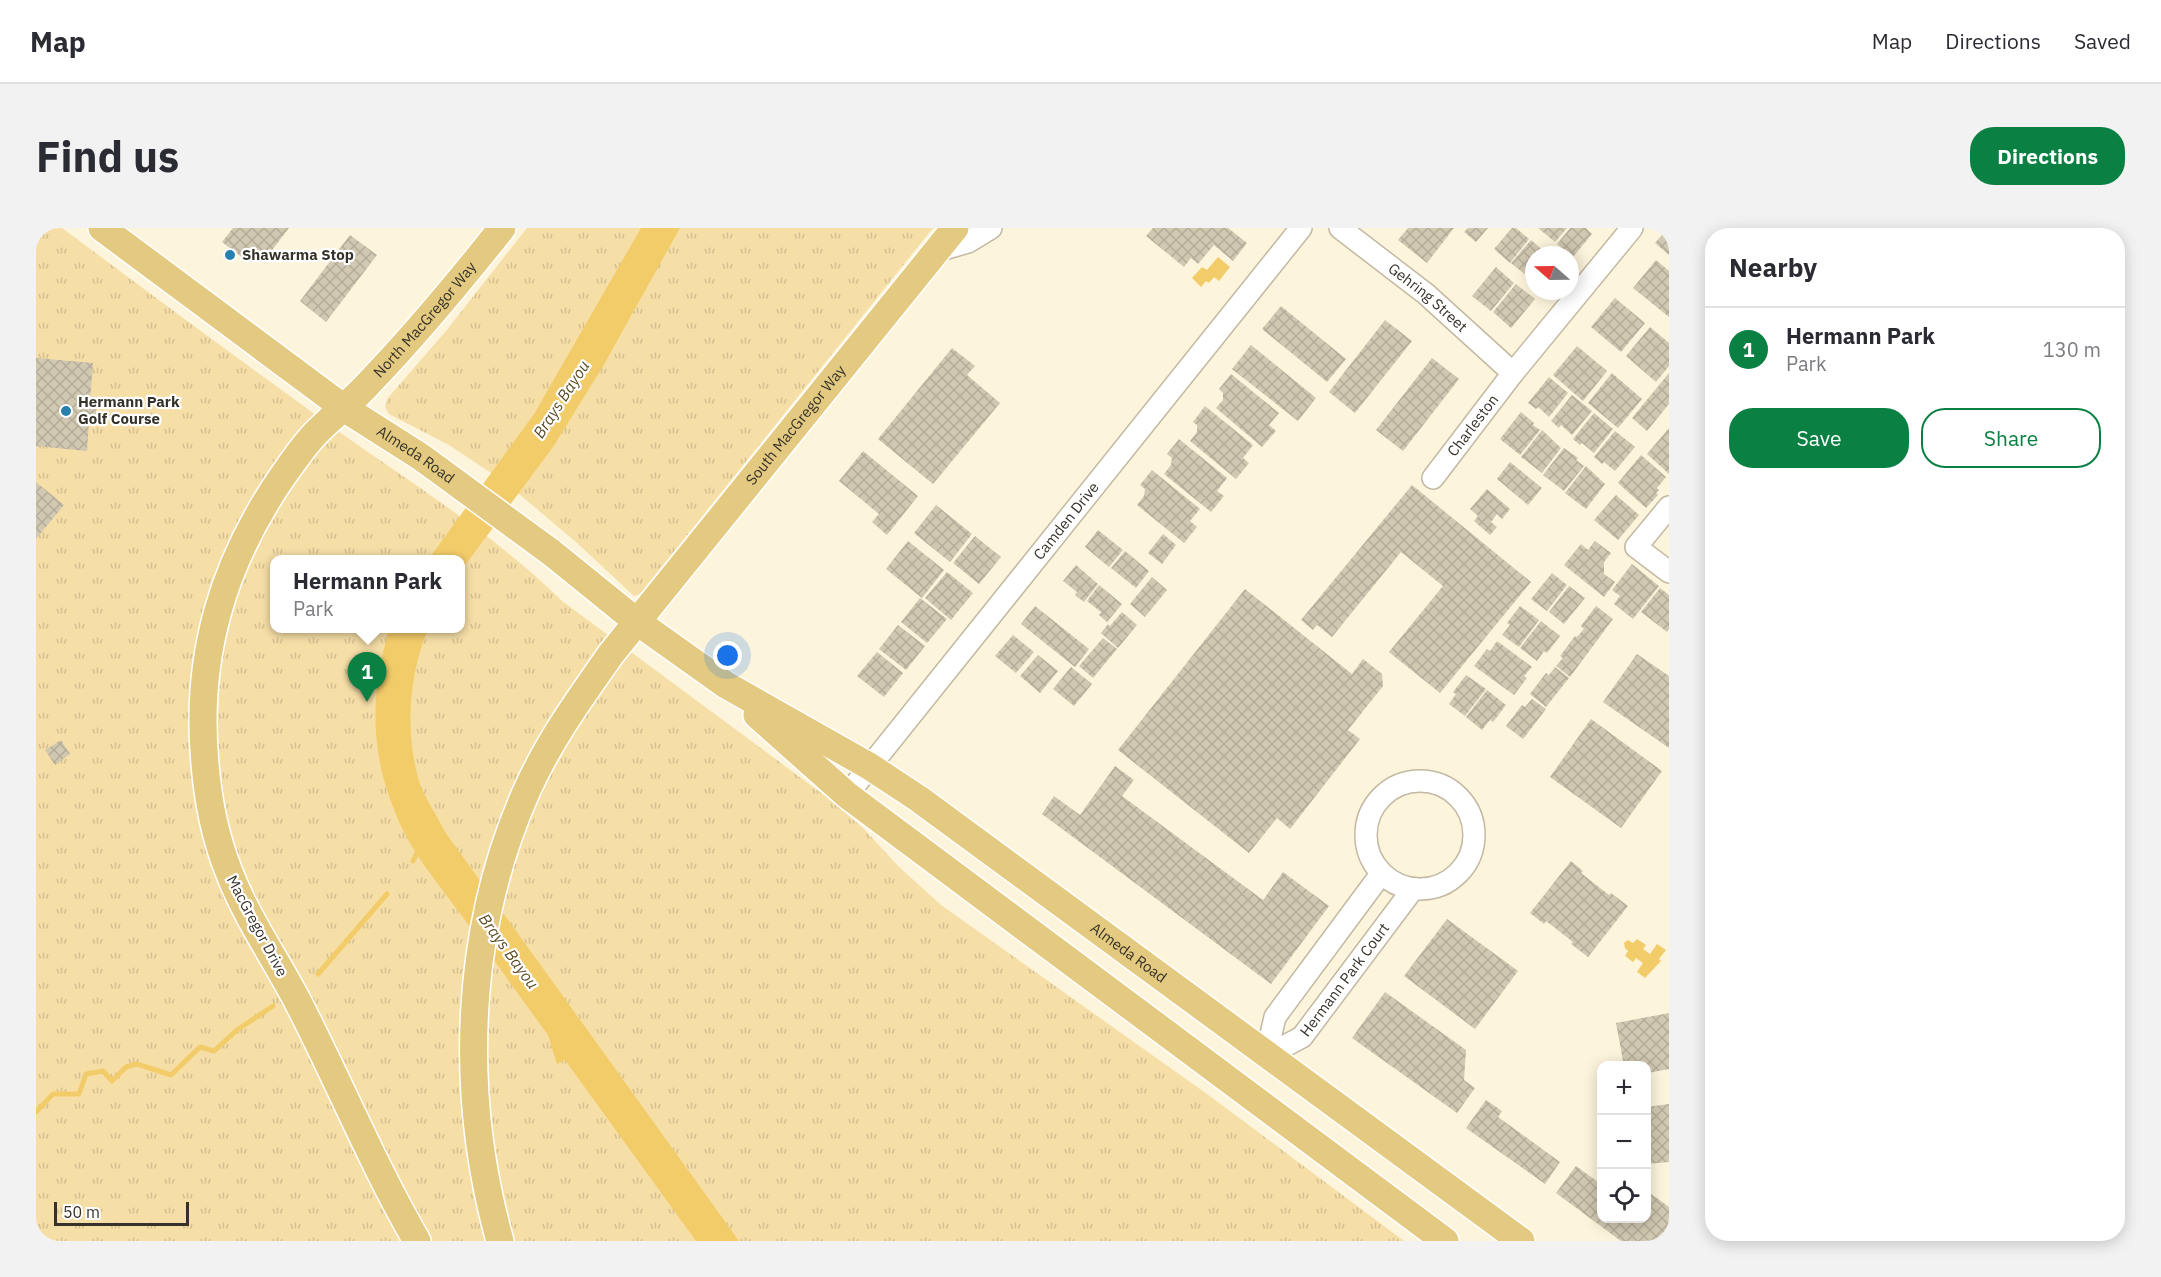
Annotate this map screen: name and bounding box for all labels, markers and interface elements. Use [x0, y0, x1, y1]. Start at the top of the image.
text: Map [30, 23, 86, 60]
text: Map [1872, 27, 1912, 55]
text: Directions [1945, 27, 2041, 55]
text: Saved [2074, 27, 2131, 55]
button: Directions [1970, 127, 2125, 185]
text: Find us [36, 129, 179, 184]
place label: Shawarma Stop [242, 245, 354, 264]
north arrow [1525, 246, 1579, 300]
marker: Shawarma Stop [223, 248, 237, 262]
text: Nearby [1729, 250, 1817, 284]
street label: North MacGregor Way [369, 257, 481, 382]
street label: Gehring Street [1385, 259, 1472, 336]
text: Hermann Park [1786, 321, 1935, 350]
text: 1 [1743, 336, 1755, 363]
text: 130 m [2043, 336, 2101, 363]
text: Park [1786, 350, 1826, 377]
water label: Brays Bayou [528, 356, 594, 442]
street label: South MacGregor Way [741, 361, 850, 489]
street label: Charleston [1443, 390, 1502, 460]
place label: Hermann Park Golf Course [78, 392, 180, 428]
marker: Hermann Park Golf Course [59, 404, 73, 418]
button: Save [1729, 408, 1909, 468]
button: Share [1921, 408, 2101, 468]
street label: Almeda Road [373, 421, 458, 487]
street label: Camden Drive [1029, 478, 1103, 563]
popup [270, 555, 465, 633]
text: Hermann Park [293, 566, 442, 595]
text: Park [293, 595, 333, 622]
your location [713, 641, 742, 670]
pin: 1 [348, 652, 386, 702]
street label: MacGregor Drive [223, 872, 292, 980]
water label: Brays Bayou [475, 909, 543, 993]
street label: Almeda Road [1087, 918, 1171, 987]
street label: Hermann Park Court [1296, 919, 1393, 1040]
map controls [1597, 1061, 1651, 1223]
button: + [1597, 1061, 1651, 1115]
button: − [1597, 1115, 1651, 1169]
button: locate [1597, 1169, 1651, 1223]
scale bar [54, 1199, 189, 1226]
text: 50 m [63, 1202, 100, 1222]

